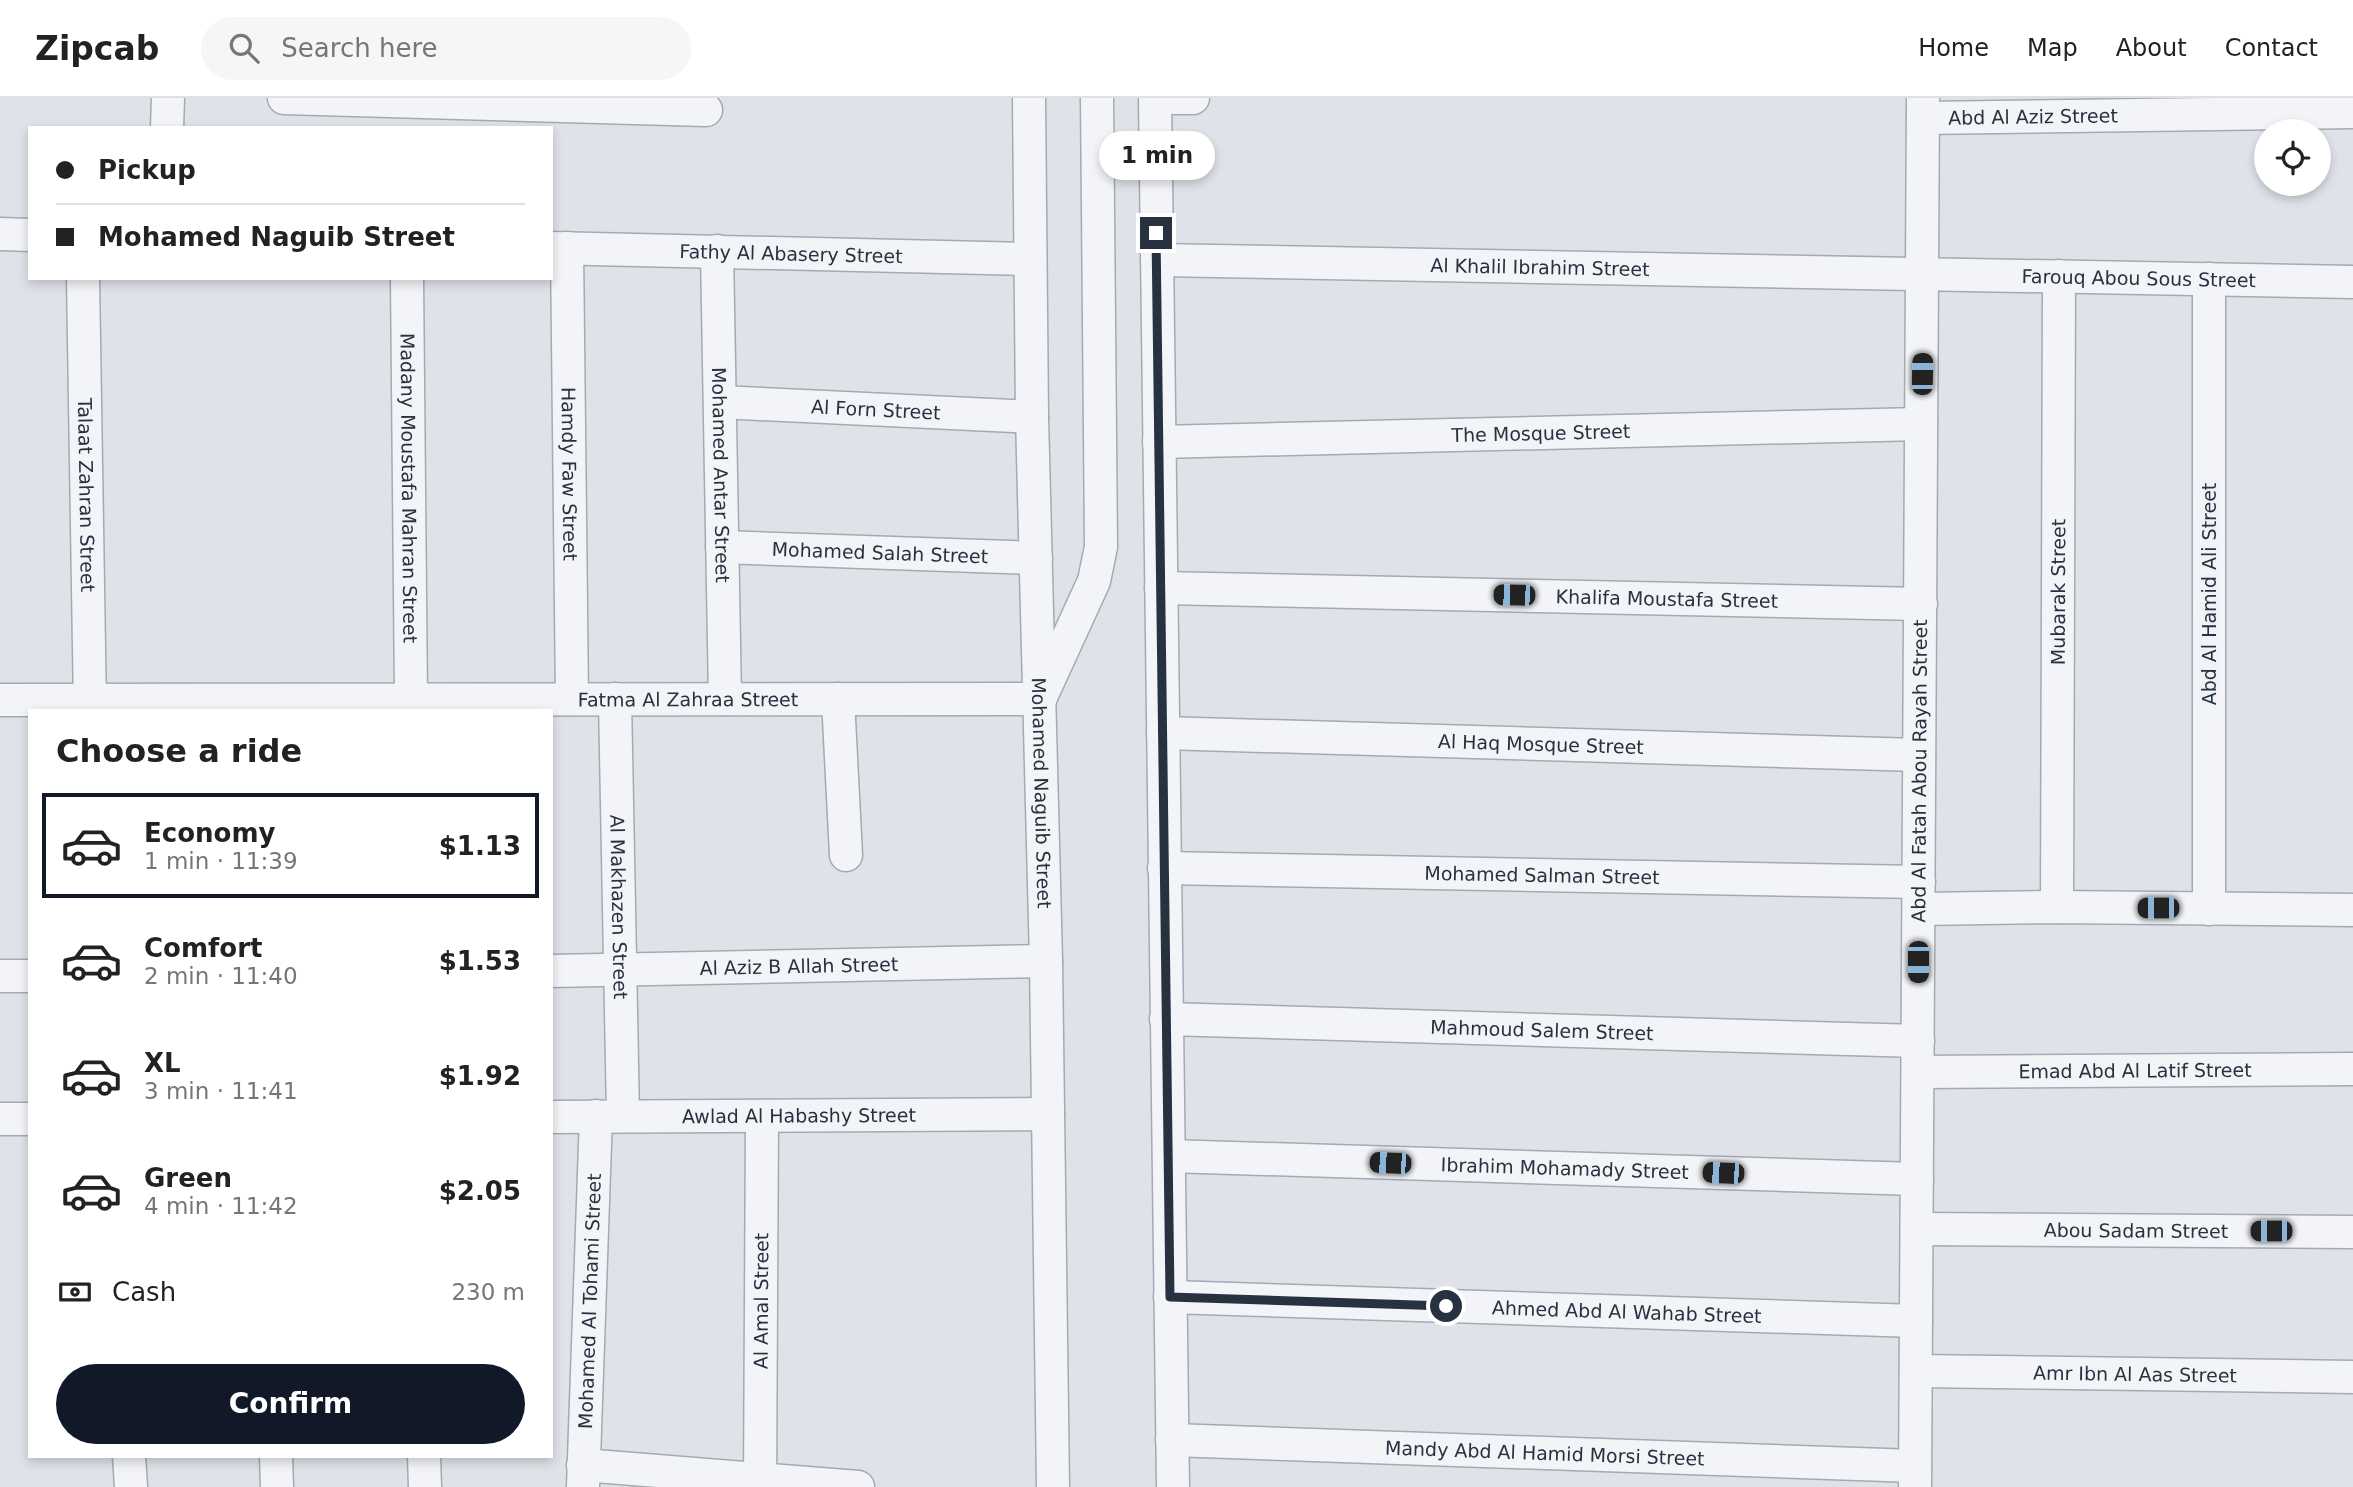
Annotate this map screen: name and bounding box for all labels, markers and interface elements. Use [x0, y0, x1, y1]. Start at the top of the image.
search box [201, 17, 691, 80]
text: Zipcab [35, 29, 159, 68]
icon: search [225, 29, 263, 67]
text: Search here [281, 33, 438, 63]
text: Home [1918, 34, 1989, 62]
text: Map [2027, 34, 2078, 62]
text: About [2116, 34, 2187, 62]
text: Contact [2225, 34, 2318, 62]
street label: Abd Al Aziz Street [1948, 104, 2118, 129]
map controls [2254, 119, 2331, 196]
button: locate [2254, 119, 2331, 196]
callout: 1 min [1098, 131, 1214, 180]
text: 1 min [1121, 142, 1193, 168]
text: Pickup [98, 155, 196, 185]
route end [1140, 217, 1172, 249]
text: Mohamed Naguib Street [98, 222, 455, 252]
street label: Fathy Al Abasery Street [679, 240, 903, 267]
street label: Al Khalil Ibrahim Street [1430, 254, 1650, 280]
street label: Farouq Abou Sous Street [2022, 265, 2256, 291]
street label: Madany Moustafa Mahran Street [397, 333, 421, 643]
car [1912, 353, 1933, 395]
street label: Mohamed Antar Street [708, 367, 734, 583]
street label: Hamdy Faw Street [558, 387, 581, 561]
street label: Al Forn Street [811, 395, 941, 424]
street label: Talaat Zahran Street [74, 397, 99, 592]
street label: The Mosque Street [1450, 420, 1631, 446]
street label: Abd Al Hamid Ali Street [2198, 483, 2220, 705]
street label: Mubarak Street [2047, 519, 2069, 665]
street label: Mohamed Salah Street [771, 538, 989, 567]
car [1493, 584, 1536, 606]
street label: Khalifa Moustafa Street [1555, 585, 1778, 612]
street label: Abd Al Fatah Abou Rayah Street [1907, 619, 1931, 923]
street label: Mohamed Naguib Street [1028, 677, 1056, 909]
street label: Fatma Al Zahraa Street [578, 688, 798, 710]
street label: Al Haq Mosque Street [1438, 730, 1644, 758]
text: Choose a ride [56, 732, 302, 770]
icon: car [60, 814, 123, 877]
street label: Al Makhazen Street [606, 814, 632, 999]
text: Economy [144, 818, 275, 848]
text: $1.13 [439, 831, 521, 861]
text: 1 min · 11:39 [144, 848, 298, 874]
street label: Mohamed Salman Street [1424, 862, 1660, 888]
car [2138, 898, 2180, 919]
icon: car [60, 929, 123, 992]
text: Comfort [144, 933, 262, 963]
car [1908, 941, 1929, 983]
text: $1.53 [439, 946, 521, 976]
street label: Al Aziz B Allah Street [699, 953, 899, 979]
text: 2 min · 11:40 [144, 963, 298, 989]
street label: Mahmoud Salem Street [1430, 1016, 1654, 1044]
icon: car [60, 1044, 123, 1107]
text: XL [144, 1048, 181, 1078]
street label: Emad Abd Al Latif Street [2018, 1059, 2252, 1082]
text: $1.92 [439, 1061, 521, 1091]
text: 3 min · 11:41 [144, 1078, 298, 1104]
street label: Awlad Al Habashy Street [682, 1104, 916, 1127]
car [1369, 1152, 1412, 1174]
street label: Ibrahim Mohamady Street [1440, 1153, 1689, 1183]
icon: car [60, 1159, 123, 1222]
car [1702, 1162, 1745, 1184]
text: Green [144, 1163, 232, 1193]
street label: Mohamed Al Tohami Street [574, 1173, 605, 1429]
text: $2.05 [439, 1176, 521, 1206]
text: 4 min · 11:42 [144, 1193, 298, 1219]
street label: Abou Sadam Street [2044, 1219, 2228, 1242]
car [2251, 1221, 2293, 1242]
street label: Al Amal Street [750, 1233, 772, 1369]
icon: cash [56, 1273, 94, 1311]
text: Cash [112, 1277, 176, 1307]
text: 230 m [451, 1279, 525, 1305]
route start [1430, 1290, 1462, 1322]
street label: Ahmed Abd Al Wahab Street [1492, 1296, 1762, 1327]
street label: Amr Ibn Al Aas Street [2033, 1362, 2237, 1386]
button: Confirm [56, 1364, 525, 1444]
street label: Mandy Abd Al Hamid Morsi Street [1385, 1436, 1705, 1470]

